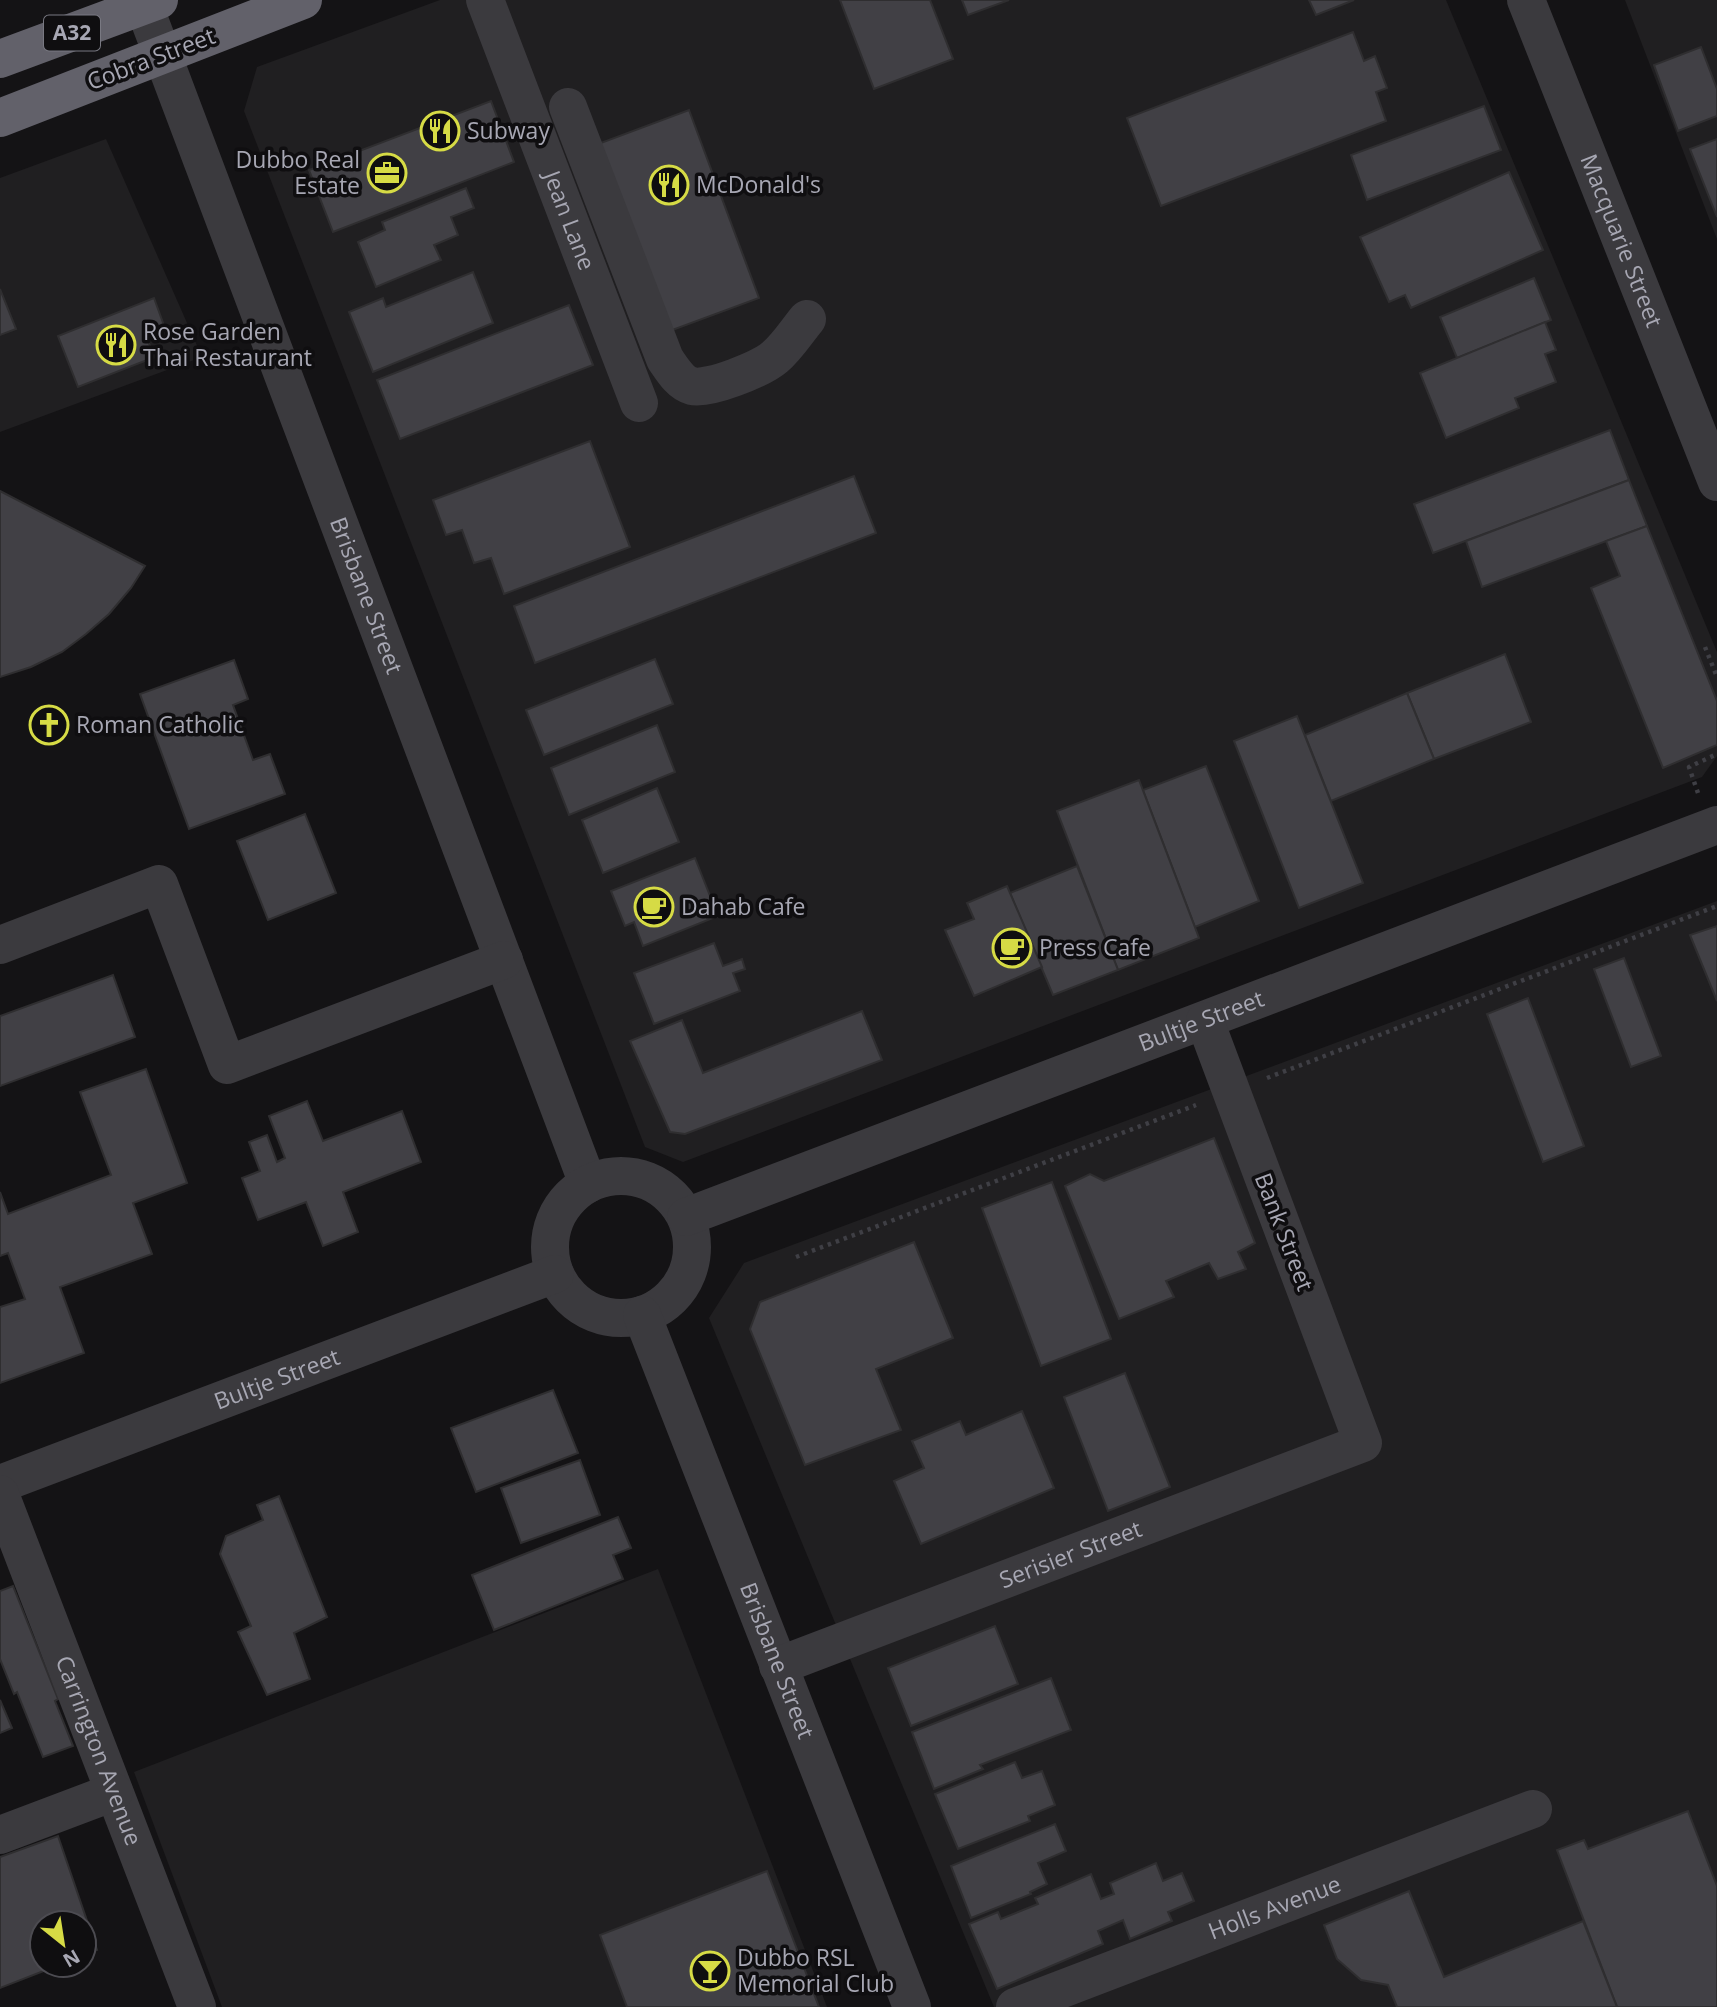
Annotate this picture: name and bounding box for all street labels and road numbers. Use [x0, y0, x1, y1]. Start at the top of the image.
road number: A32 [44, 16, 100, 50]
street label: Cobra Street [82, 19, 219, 97]
street label: Macquarie Street [1574, 149, 1671, 332]
street label: Jean Lane [536, 164, 604, 274]
street label: Brisbane Street [323, 512, 411, 678]
street label: Bultje Street [1133, 982, 1268, 1059]
street label: Bank Street [1248, 1168, 1322, 1295]
street label: Bultje Street [209, 1340, 344, 1417]
street label: Serisier Street [994, 1512, 1146, 1595]
street label: Brisbane Street [733, 1577, 823, 1743]
street label: Carrington Avenue [49, 1651, 150, 1850]
street label: Holls Avenue [1203, 1867, 1345, 1947]

